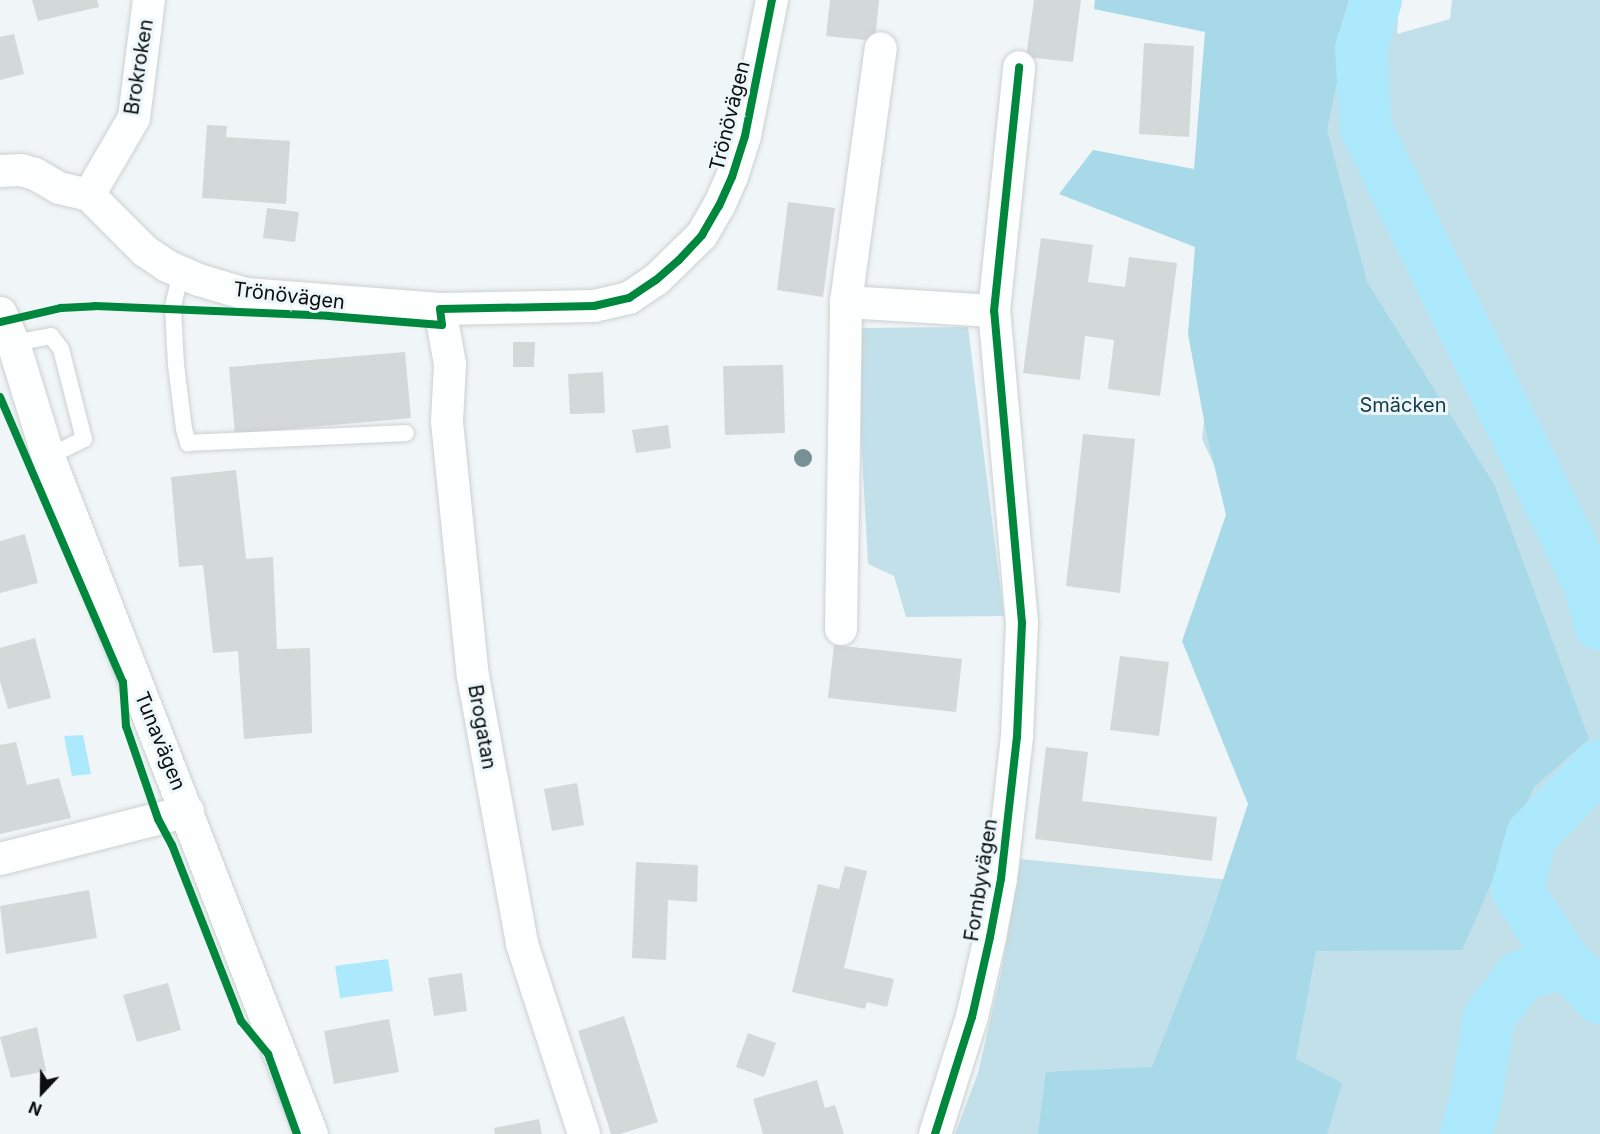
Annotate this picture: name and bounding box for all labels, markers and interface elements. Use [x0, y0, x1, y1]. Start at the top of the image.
street label: Brokroken [120, 17, 158, 117]
street label: Trönövägen [705, 59, 755, 173]
street label: Trönövägen [232, 277, 346, 315]
park label: Smäcken [1359, 393, 1447, 417]
street label: Brogatan [463, 683, 501, 771]
street label: Tunavägen [129, 688, 191, 794]
street label: Fornbyvägen [959, 817, 1003, 943]
north arrow [12, 1062, 72, 1122]
text: N [26, 1097, 45, 1120]

